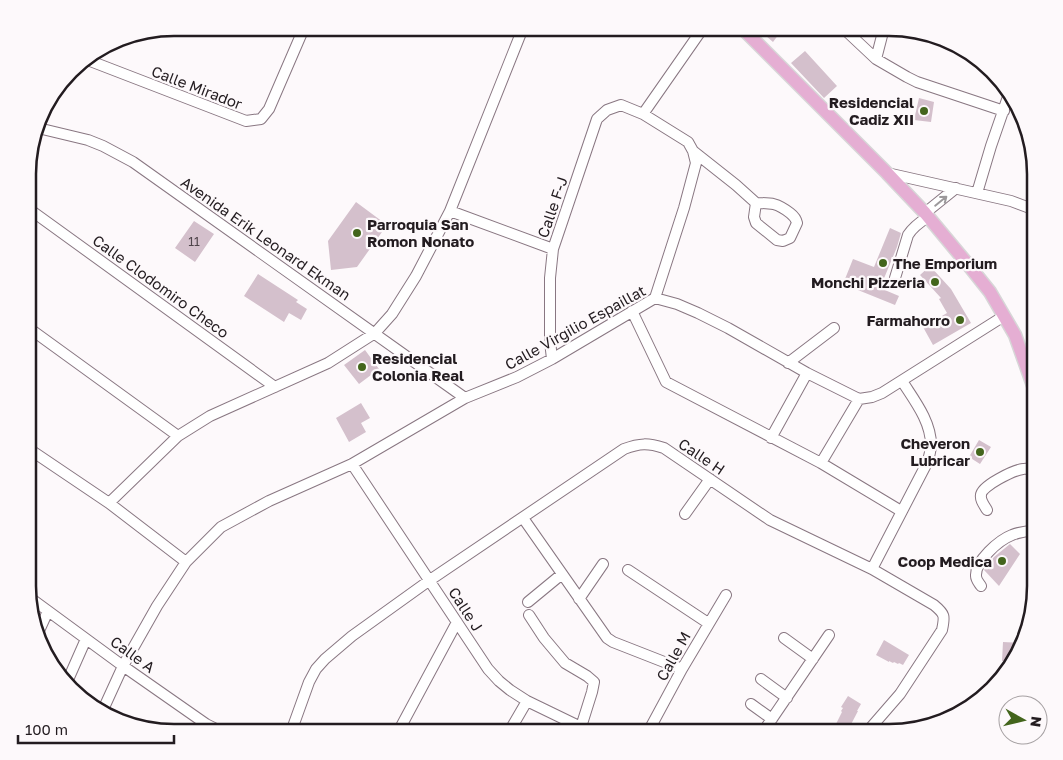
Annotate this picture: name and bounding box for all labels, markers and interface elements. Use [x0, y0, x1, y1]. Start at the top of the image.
street label: Calle Mirador [149, 61, 245, 113]
place label: Residencial Cadiz XII [829, 93, 914, 128]
marker: Residencial Cadiz XII [918, 105, 930, 117]
street label: Avenida Erik Leonard Ekman [178, 172, 354, 304]
street label: Calle F-J [533, 174, 571, 240]
one-way arrow [934, 195, 947, 206]
place label: Parroquia San Romon Nonato [367, 215, 474, 250]
marker: Parroquia San Romon Nonato [351, 227, 363, 239]
street label: Calle Clodomiro Checo [89, 231, 233, 341]
house number: 11 [188, 234, 200, 249]
place label: The Emporium [893, 254, 997, 272]
marker: The Emporium [877, 257, 889, 269]
place label: Monchi Pizzeria [811, 273, 925, 291]
marker: Monchi Pizzeria [929, 276, 941, 288]
street label: Calle Virgilio Espaillat [502, 281, 648, 373]
place label: Farmahorro [866, 311, 950, 329]
marker: Farmahorro [954, 314, 966, 326]
place label: Residencial Colonia Real [372, 349, 464, 384]
marker: Residencial Colonia Real [356, 361, 368, 373]
street label: Calle H [675, 434, 729, 478]
place label: Cheveron Lubricar [900, 434, 970, 469]
marker: Cheveron Lubricar [974, 446, 986, 458]
place label: Coop Medica [898, 552, 992, 570]
marker: Coop Medica [996, 555, 1008, 567]
street label: Calle J [445, 584, 487, 634]
street label: Calle M [652, 628, 694, 684]
street label: Calle A [107, 632, 159, 676]
north arrow [998, 695, 1048, 745]
scale bar [18, 712, 174, 744]
text: N [1027, 715, 1046, 728]
text: 100 m [25, 720, 68, 738]

